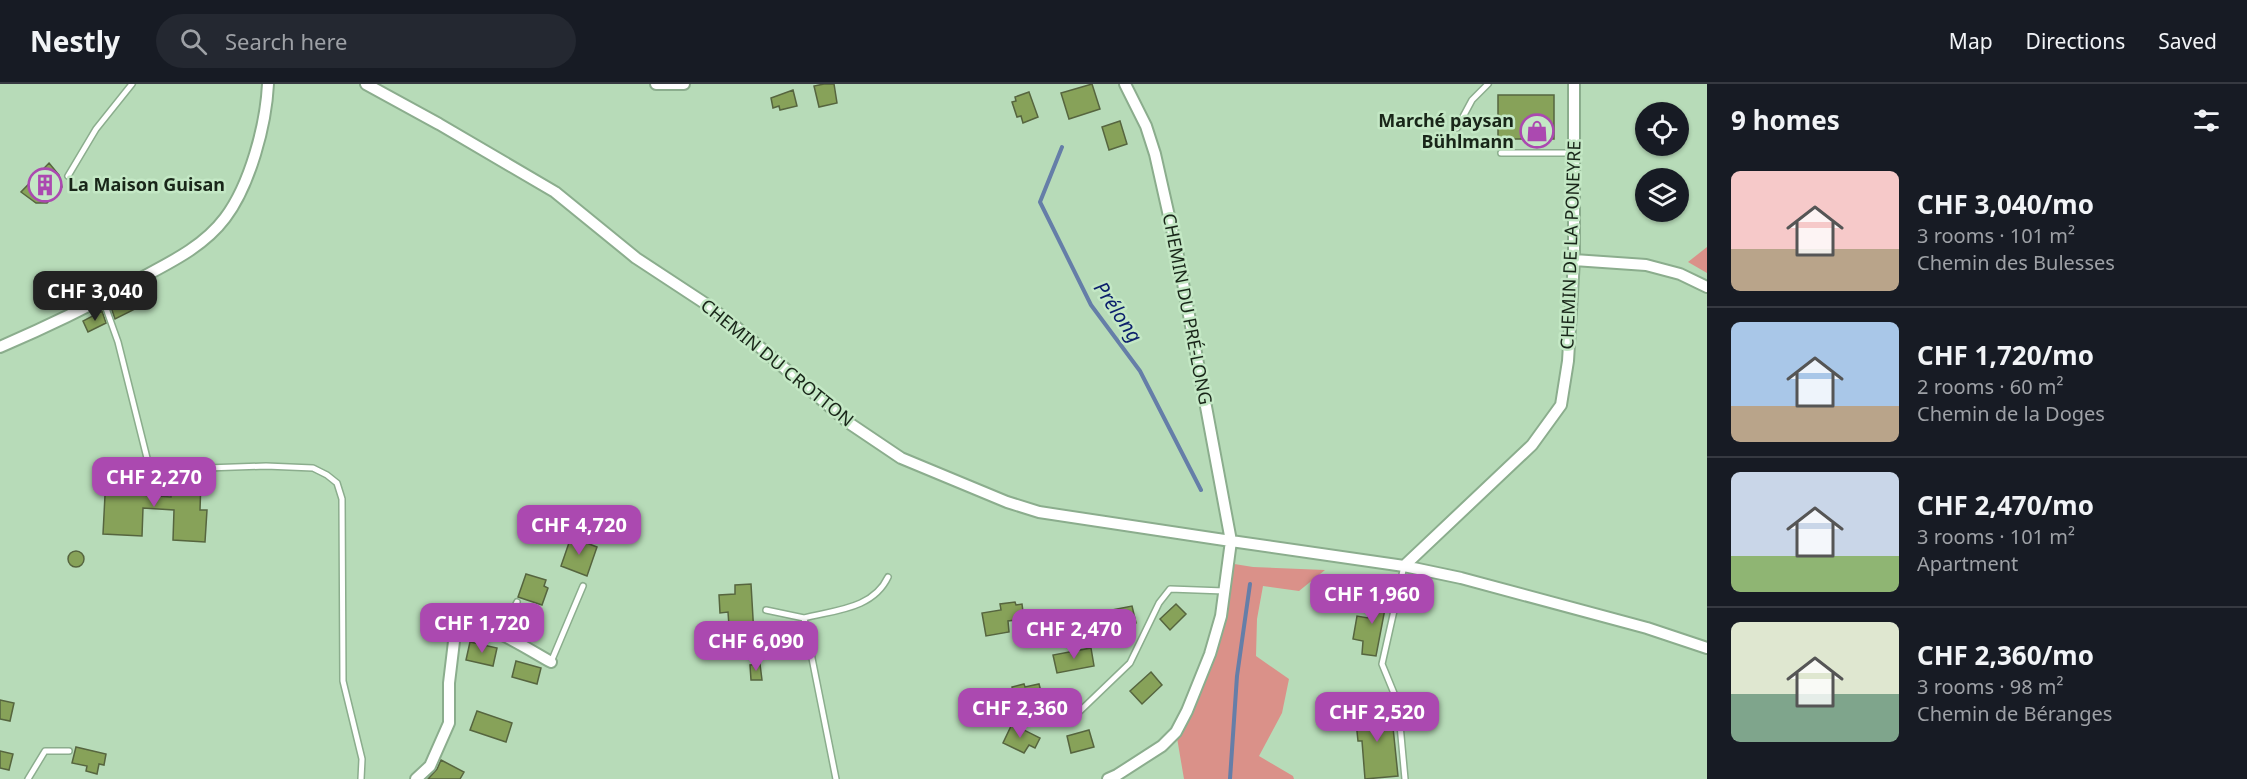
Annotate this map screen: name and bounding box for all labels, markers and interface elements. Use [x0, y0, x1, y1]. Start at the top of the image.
search box [156, 14, 576, 68]
text: Nestly [30, 22, 120, 60]
icon: search [177, 25, 210, 58]
text: Search here [225, 26, 347, 56]
text: Map [1949, 27, 1993, 55]
text: Directions [2026, 27, 2125, 55]
text: Saved [2158, 27, 2217, 55]
map controls [1635, 102, 1689, 222]
button: locate [1635, 102, 1689, 156]
text: 9 homes [1731, 102, 1840, 138]
icon: filters [2190, 104, 2223, 137]
place label: Marché paysan Bühlmann [1378, 108, 1514, 153]
shop icon: Marché paysan Bühlmann [1519, 113, 1555, 149]
street label: CHEMIN DE LA PONEYRE [1554, 140, 1586, 350]
building icon: La Maison Guisan [27, 167, 63, 203]
button: layers [1635, 168, 1689, 222]
place label: La Maison Guisan [68, 172, 225, 196]
text: CHF 3,040/mo [1917, 186, 2094, 222]
icon: home [1779, 195, 1851, 267]
street label: CHEMIN DU PRÉ-LONG [1158, 211, 1218, 406]
text: 3 rooms · 101 m² [1917, 222, 2075, 249]
text: Chemin des Bulesses [1917, 249, 2115, 276]
pin: CHF 3,040 [26, 271, 164, 322]
water label: Prélong [1088, 276, 1149, 348]
text: CHF 3,040 [47, 277, 143, 304]
street label: CHEMIN DU CROTTON [696, 293, 859, 431]
text: CHF 1,720/mo [1917, 337, 2094, 373]
icon: home [1779, 346, 1851, 418]
text: 2 rooms · 60 m² [1917, 373, 2064, 400]
text: Chemin de la Doges [1917, 400, 2105, 427]
pin: CHF 2,270 [85, 457, 223, 508]
text: CHF 2,270 [106, 463, 202, 490]
text: CHF 2,470/mo [1917, 487, 2094, 523]
icon: home [1779, 496, 1851, 568]
pin: CHF 4,720 [510, 505, 648, 556]
text: CHF 4,720 [531, 511, 627, 538]
text: 3 rooms · 101 m² [1917, 523, 2075, 550]
text: Apartment [1917, 550, 2018, 577]
pin: CHF 1,960 [1303, 574, 1441, 625]
text: CHF 1,960 [1324, 580, 1420, 607]
pin: CHF 1,720 [413, 603, 551, 654]
text: CHF 1,720 [434, 609, 530, 636]
pin: CHF 2,470 [1005, 609, 1143, 660]
text: CHF 2,470 [1026, 615, 1122, 642]
pin: CHF 6,090 [687, 621, 825, 672]
text: CHF 6,090 [708, 627, 804, 654]
text: CHF 2,360/mo [1917, 637, 2094, 673]
icon: home [1779, 646, 1851, 718]
text: 3 rooms · 98 m² [1917, 673, 2064, 700]
pin: CHF 2,360 [951, 688, 1089, 739]
pin: CHF 2,520 [1308, 692, 1446, 743]
text: CHF 2,360 [972, 694, 1068, 721]
text: CHF 2,520 [1329, 698, 1425, 725]
text: Chemin de Béranges [1917, 700, 2112, 727]

